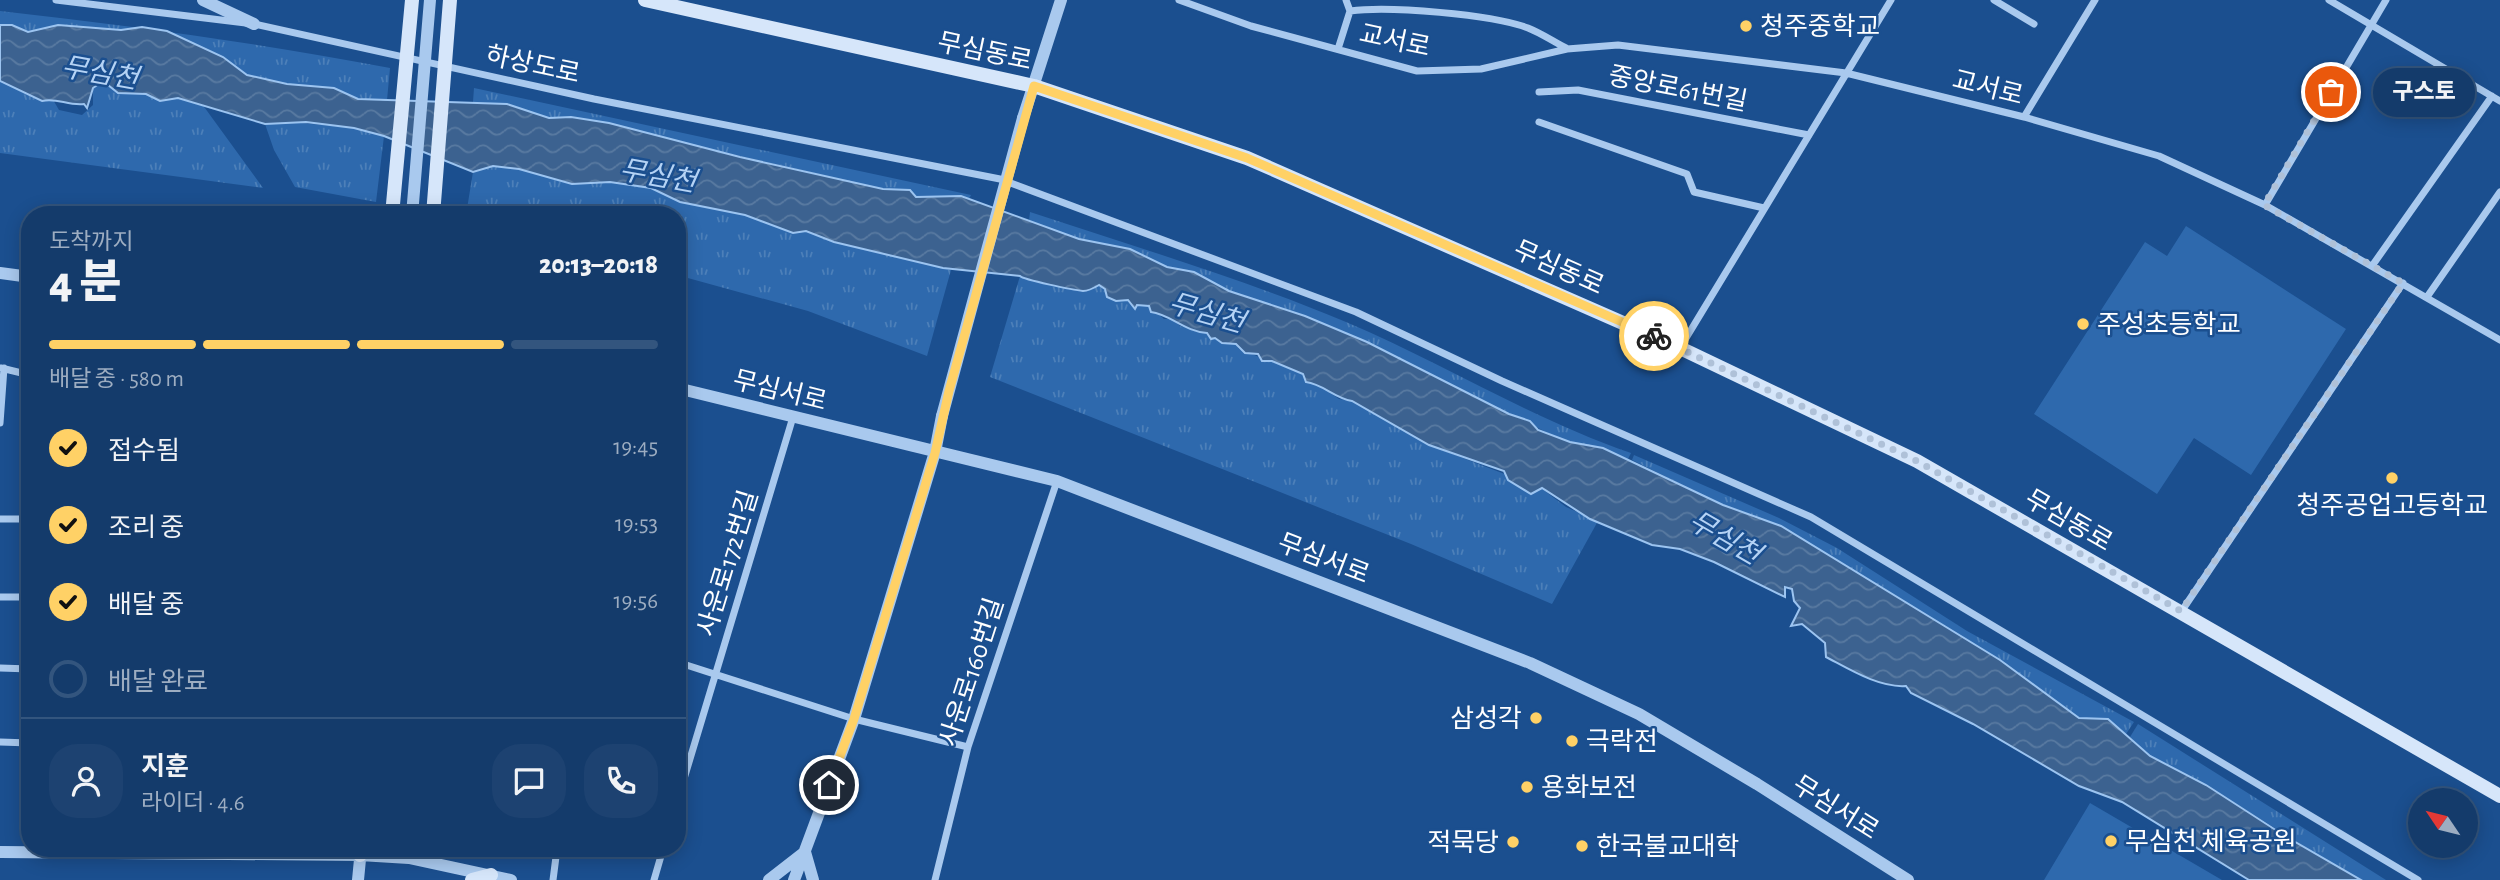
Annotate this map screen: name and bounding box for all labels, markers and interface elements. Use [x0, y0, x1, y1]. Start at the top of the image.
place label: 청주중학교 [1760, 13, 1880, 40]
marker: 청주중학교 [1738, 18, 1754, 34]
street label: 교서로 [1357, 20, 1433, 61]
street label: 무심동로 [935, 28, 1035, 75]
street label: 하상도로 [483, 41, 583, 88]
water label: 무심천 [59, 52, 144, 95]
street label: 중앙로61번길 [1606, 62, 1750, 115]
pin [2301, 62, 2361, 122]
street label: 교서로 [1950, 66, 2026, 109]
callout: 구스토 [2373, 68, 2474, 116]
icon: bag [2312, 73, 2350, 111]
text: 구스토 [2392, 81, 2456, 104]
water label: 무심천 [617, 155, 702, 198]
text: 도착까지 [49, 231, 134, 254]
street label: 무심동로 [1510, 236, 1608, 299]
text: 20:13–20:18 [539, 252, 658, 278]
text: 4 분 [49, 260, 122, 306]
water label: 무심천 [1165, 288, 1251, 339]
courier [1619, 301, 1689, 371]
place label: 주성초등학교 [2097, 311, 2241, 338]
marker: 주성초등학교 [2075, 316, 2091, 332]
icon: bike [1635, 317, 1673, 355]
street label: 무심서로 [730, 366, 830, 415]
text: 배달 중 · 580 m [49, 368, 184, 391]
icon: check [49, 429, 87, 467]
text: 19:45 [613, 436, 658, 459]
text: 접수됨 [108, 438, 180, 464]
marker: 청주공업고등학교 [2384, 470, 2400, 486]
street label: 무심동로 [2021, 485, 2117, 556]
street label: 사운로172번길 [692, 487, 762, 639]
place label: 청주공업고등학교 [2296, 492, 2488, 519]
icon: check [49, 506, 87, 544]
water label: 무심천 [1684, 506, 1768, 572]
text: 19:53 [615, 513, 658, 536]
text: 조리 중 [108, 515, 184, 541]
street label: 무심서로 [1274, 529, 1373, 588]
icon: check [49, 583, 87, 621]
text: 19:56 [614, 590, 658, 613]
text: 배달 중 [108, 592, 184, 618]
street label: 사운로160번길 [935, 595, 1008, 750]
text: 배달 완료 [108, 669, 208, 695]
place label: 삼성각 [1450, 705, 1522, 732]
marker: 삼성각 [1528, 710, 1544, 726]
place label: 극락전 [1586, 728, 1658, 755]
marker: 극락전 [1564, 733, 1580, 749]
button: person [49, 744, 123, 818]
button: chat [492, 744, 566, 818]
button: phone [584, 744, 658, 818]
text: 지훈 [141, 754, 189, 780]
pin [799, 755, 859, 815]
icon: home [810, 766, 848, 804]
street label: 무심서로 [1788, 771, 1883, 844]
place label: 용화보전 [1541, 774, 1637, 801]
marker: 용화보전 [1519, 779, 1535, 795]
north arrow [2408, 788, 2478, 858]
map controls [2408, 788, 2478, 858]
text: 라이더 · 4.6 [141, 792, 244, 815]
place label: 무심천 체육공원 [2125, 828, 2297, 855]
place label: 적묵당 [1427, 829, 1499, 856]
place label: 한국불교대학 [1596, 833, 1740, 860]
marker: 무심천 체육공원 [2103, 833, 2119, 849]
marker: 적묵당 [1505, 834, 1521, 850]
marker: 한국불교대학 [1574, 838, 1590, 854]

